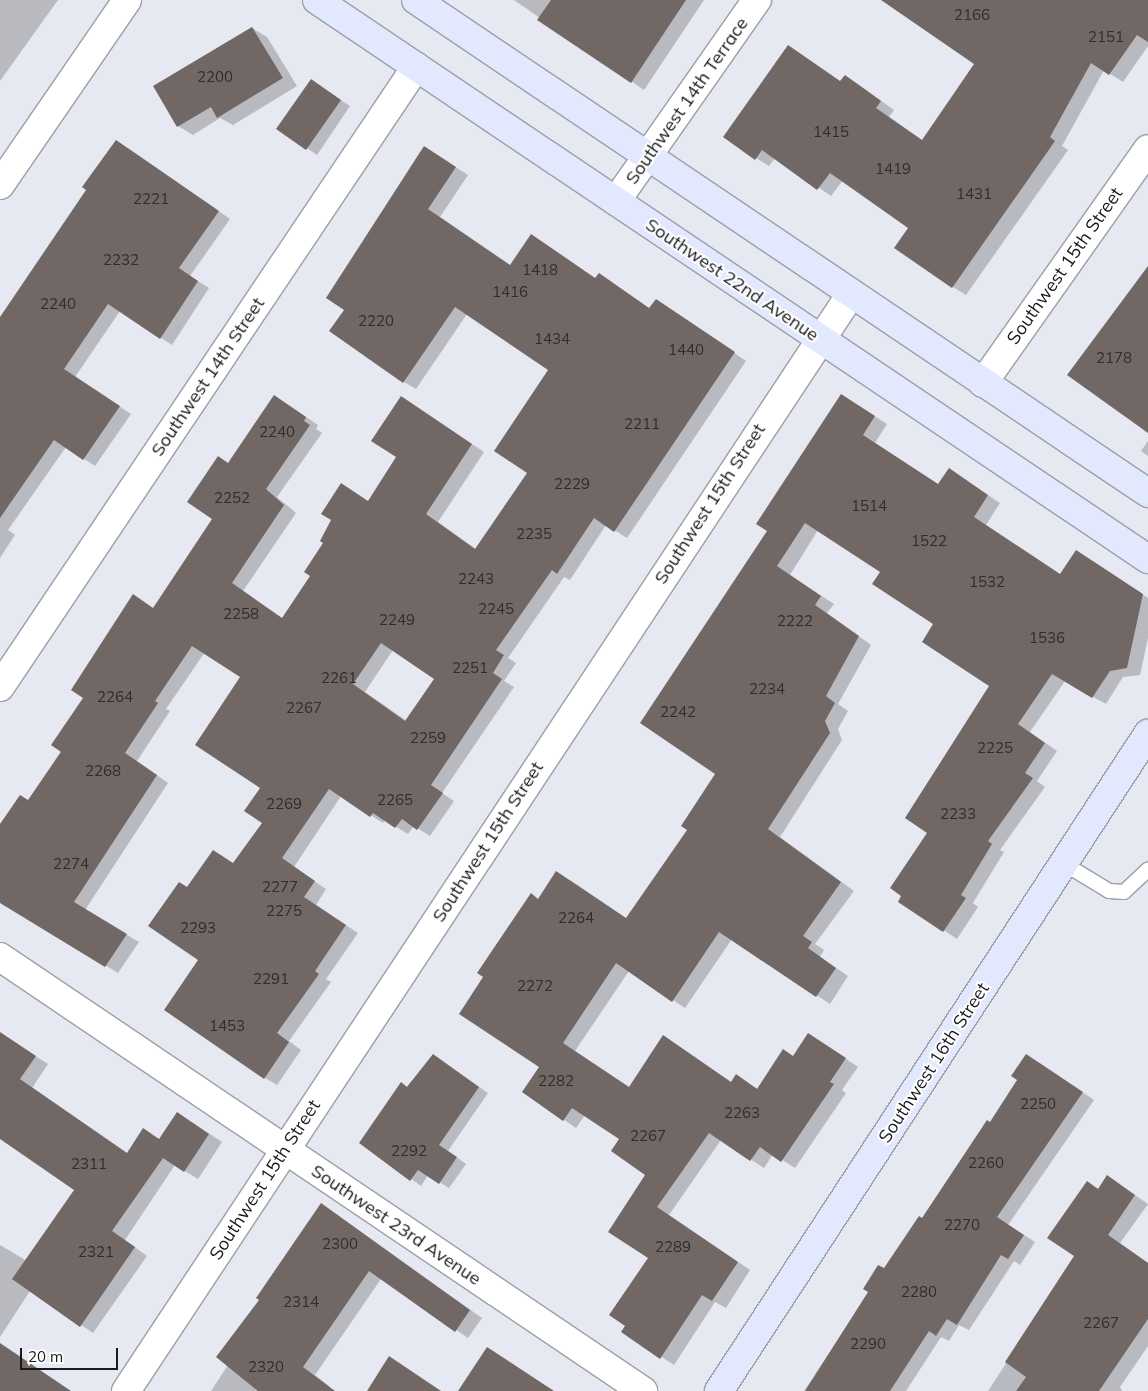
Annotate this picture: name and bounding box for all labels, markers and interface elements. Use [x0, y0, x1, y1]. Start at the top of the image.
house number: 2166 [954, 6, 990, 24]
street label: Southwest 14th Terrace [621, 14, 753, 188]
house number: 2151 [1088, 28, 1124, 46]
house number: 2200 [197, 68, 233, 86]
house number: 1415 [813, 123, 849, 141]
house number: 1419 [875, 160, 911, 178]
street label: Southwest 15th Street [1003, 183, 1127, 349]
house number: 1431 [956, 185, 992, 203]
house number: 2221 [133, 190, 169, 208]
street label: Southwest 22nd Avenue [641, 214, 823, 346]
house number: 2232 [103, 251, 139, 269]
house number: 1418 [522, 261, 558, 279]
house number: 1416 [492, 283, 528, 301]
street label: Southwest 14th Street [147, 294, 269, 460]
house number: 2240 [40, 295, 76, 313]
house number: 2220 [358, 312, 394, 330]
house number: 1434 [534, 330, 570, 348]
house number: 1440 [668, 341, 704, 359]
house number: 2178 [1096, 349, 1132, 367]
house number: 2211 [624, 415, 660, 433]
street label: Southwest 15th Street [650, 420, 770, 588]
house number: 2240 [259, 423, 295, 441]
house number: 2229 [554, 475, 590, 493]
house number: 2252 [214, 489, 250, 507]
house number: 1514 [851, 497, 887, 515]
house number: 2235 [516, 525, 552, 543]
house number: 1522 [911, 532, 947, 550]
house number: 2243 [458, 570, 494, 588]
house number: 1532 [969, 573, 1005, 591]
house number: 2245 [478, 600, 514, 618]
house number: 2258 [223, 605, 259, 623]
house number: 2249 [379, 611, 415, 629]
house number: 2222 [777, 612, 813, 630]
house number: 1536 [1029, 629, 1065, 647]
house number: 2251 [452, 659, 488, 677]
house number: 2261 [321, 669, 357, 687]
house number: 2234 [749, 680, 785, 698]
house number: 2264 [97, 688, 133, 706]
house number: 2267 [286, 699, 322, 717]
house number: 2242 [660, 703, 696, 721]
house number: 2259 [410, 729, 446, 747]
house number: 2225 [977, 739, 1013, 757]
street label: Southwest 15th Street [428, 758, 548, 926]
house number: 2268 [85, 762, 121, 780]
house number: 2265 [377, 791, 413, 809]
house number: 2269 [266, 795, 302, 813]
house number: 2233 [940, 805, 976, 823]
house number: 2274 [53, 855, 89, 873]
house number: 2277 [262, 878, 298, 896]
house number: 2275 [266, 902, 302, 920]
house number: 2264 [558, 909, 594, 927]
house number: 2293 [180, 919, 216, 937]
house number: 2291 [253, 970, 289, 988]
house number: 2272 [517, 977, 553, 995]
street label: Southwest 16th Street [874, 979, 994, 1147]
house number: 1453 [209, 1017, 245, 1035]
house number: 2282 [538, 1072, 574, 1090]
house number: 2250 [1020, 1095, 1056, 1113]
street label: Southwest 15th Street [205, 1096, 325, 1264]
house number: 2263 [724, 1104, 760, 1122]
house number: 2267 [630, 1127, 666, 1145]
house number: 2292 [391, 1142, 427, 1160]
house number: 2260 [968, 1154, 1004, 1172]
house number: 2311 [71, 1155, 107, 1173]
street label: Southwest 23rd Avenue [307, 1160, 485, 1290]
house number: 2270 [944, 1216, 980, 1234]
house number: 2300 [322, 1235, 358, 1253]
house number: 2289 [655, 1238, 691, 1256]
house number: 2321 [78, 1243, 114, 1261]
house number: 2280 [901, 1283, 937, 1301]
house number: 2314 [283, 1293, 319, 1311]
house number: 2267 [1083, 1314, 1119, 1332]
house number: 2290 [850, 1335, 886, 1353]
scale bar [22, 1338, 120, 1370]
text: 20 m [28, 1347, 63, 1366]
house number: 2320 [248, 1358, 284, 1376]

